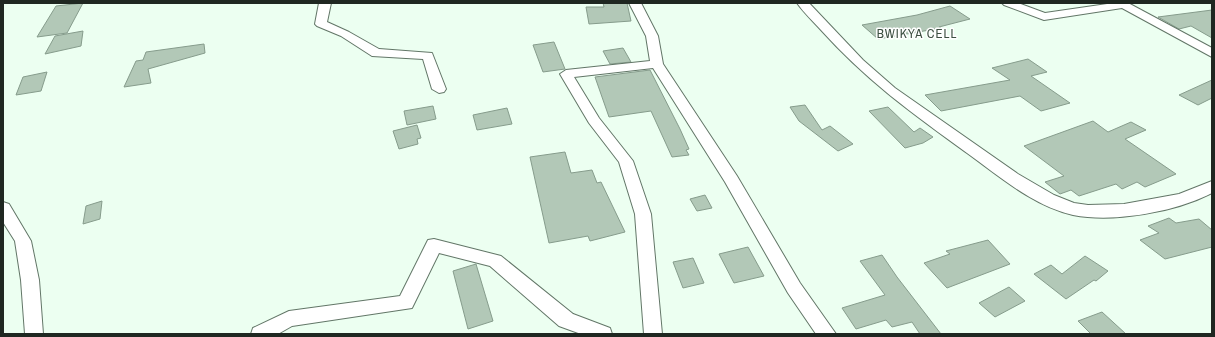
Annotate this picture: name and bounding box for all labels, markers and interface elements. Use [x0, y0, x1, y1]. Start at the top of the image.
district label: BWIKYA CELL [877, 25, 957, 42]

